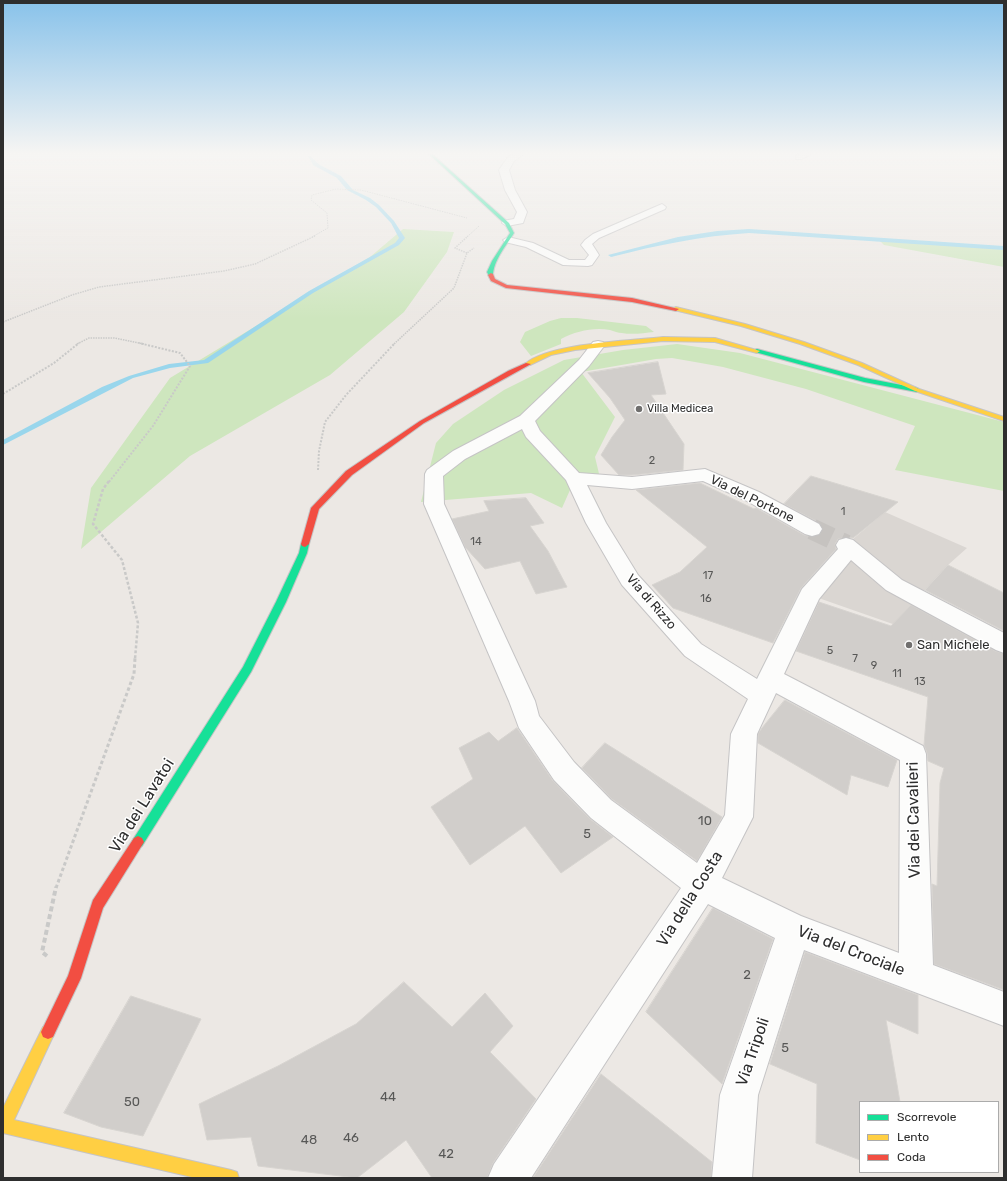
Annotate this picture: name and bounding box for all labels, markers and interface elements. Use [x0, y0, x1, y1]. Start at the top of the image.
place label: Villa Medicea [647, 402, 713, 416]
marker: Villa Medicea [634, 404, 644, 414]
house number: 2 [649, 454, 655, 468]
street label: Via del Portone [707, 472, 797, 526]
house number: 1 [841, 505, 845, 519]
house number: 14 [470, 535, 482, 549]
house number: 17 [703, 569, 713, 583]
street label: Via di Rizzo [623, 571, 679, 633]
house number: 16 [700, 592, 712, 606]
place label: San Michele [917, 637, 990, 653]
marker: San Michele [904, 640, 914, 650]
house number: 5 [827, 644, 833, 658]
house number: 7 [852, 652, 858, 666]
house number: 9 [871, 659, 877, 673]
house number: 11 [892, 667, 902, 681]
house number: 13 [914, 675, 926, 689]
street label: Via dei Lavatoi [105, 755, 179, 857]
street label: Via dei Cavalieri [903, 761, 925, 879]
house number: 10 [698, 813, 712, 829]
house number: 5 [583, 826, 591, 842]
street label: Via della Costa [653, 848, 727, 950]
street label: Via del Crociale [795, 922, 907, 980]
house number: 2 [743, 967, 751, 983]
street label: Via Tripoli [732, 1015, 774, 1089]
house number: 5 [781, 1040, 789, 1056]
house number: 44 [380, 1089, 396, 1105]
house number: 50 [124, 1094, 140, 1110]
legend [859, 1101, 999, 1173]
text: Scorrevole [897, 1110, 956, 1124]
house number: 46 [343, 1130, 359, 1146]
text: Lento [897, 1130, 929, 1144]
house number: 48 [301, 1132, 317, 1148]
house number: 42 [438, 1146, 454, 1162]
text: Coda [897, 1150, 926, 1164]

